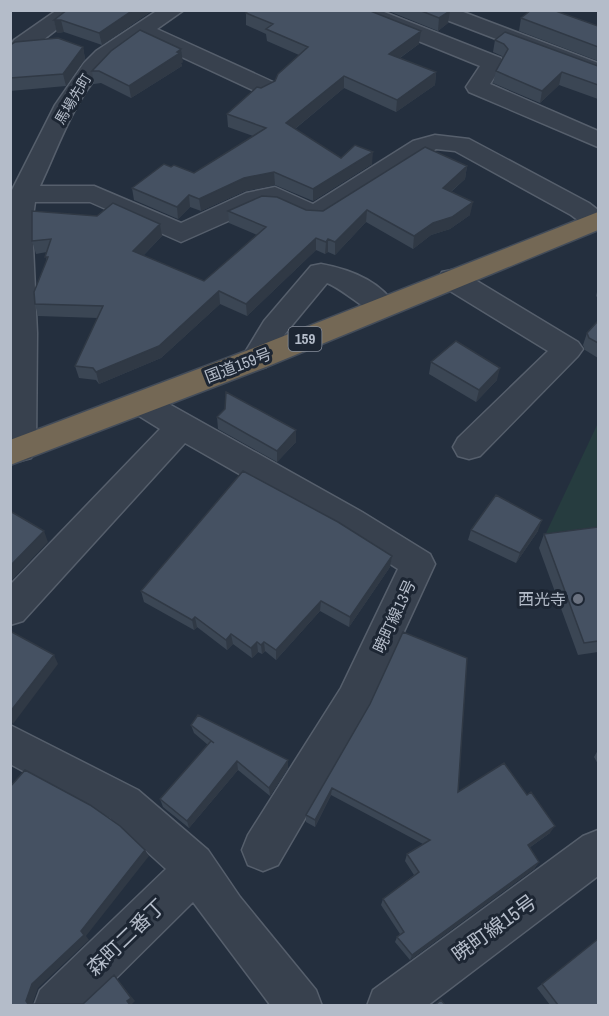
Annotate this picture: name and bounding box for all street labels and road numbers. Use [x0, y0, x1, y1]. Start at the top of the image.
street label: 馬場先町 [51, 70, 95, 128]
road number: 159 [288, 327, 322, 351]
street label: 国道159号 [201, 342, 275, 388]
street label: 暁町線13号 [367, 576, 421, 656]
street label: 暁町線15号 [446, 888, 541, 967]
street label: 森町二番丁 [80, 892, 171, 981]

